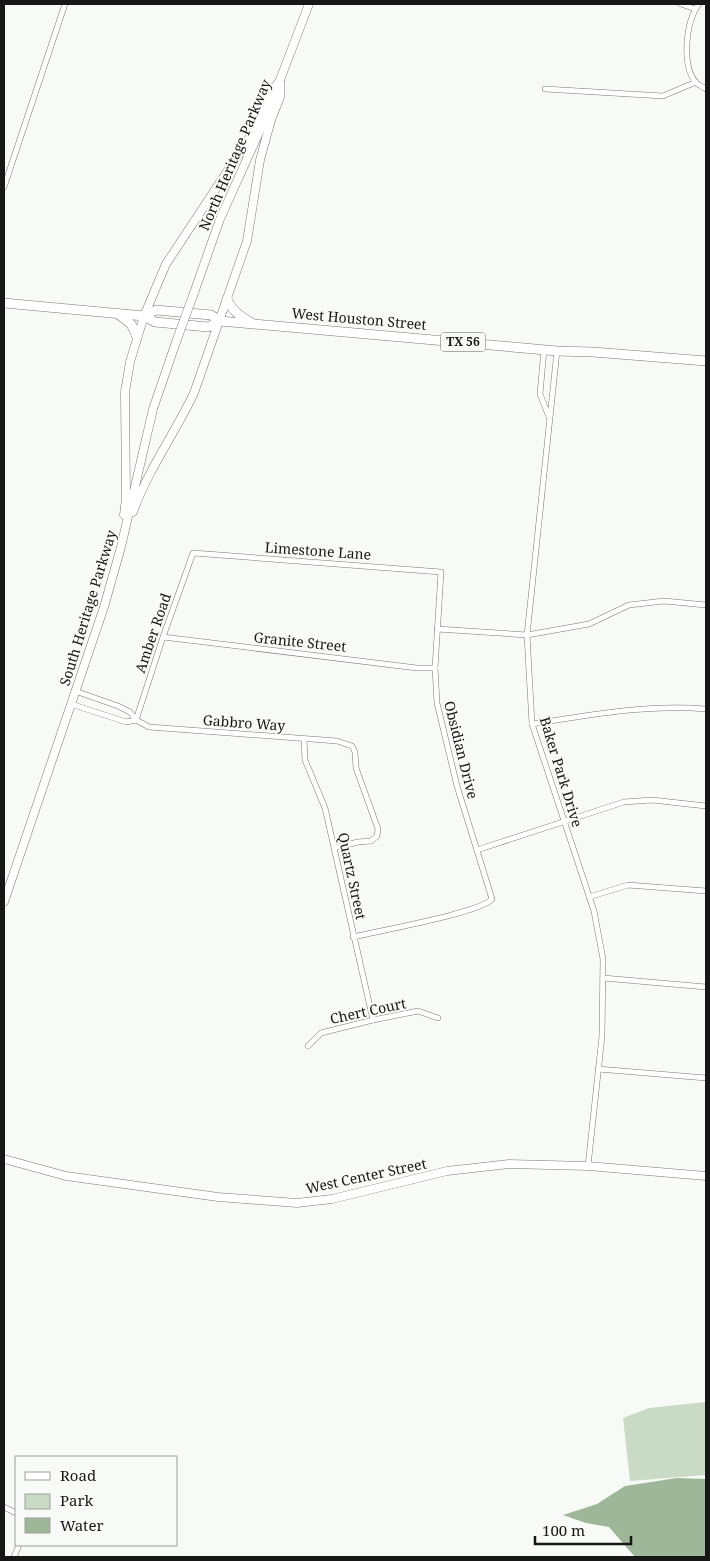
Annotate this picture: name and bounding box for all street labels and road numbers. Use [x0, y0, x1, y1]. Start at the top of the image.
street label: North Heritage Parkway [194, 76, 275, 233]
street label: West Houston Street [291, 303, 427, 334]
road number: TX 56 [440, 332, 486, 352]
street label: South Heritage Parkway [55, 528, 120, 688]
street label: Limestone Lane [264, 537, 372, 564]
street label: Amber Road [130, 590, 175, 675]
street label: Granite Street [253, 627, 347, 656]
street label: Obsidian Drive [440, 699, 483, 801]
street label: Gabbro Way [202, 710, 286, 735]
street label: Baker Park Drive [536, 714, 587, 829]
street label: Quartz Street [334, 831, 371, 921]
street label: Chert Court [328, 993, 408, 1028]
street label: West Center Street [304, 1153, 428, 1198]

